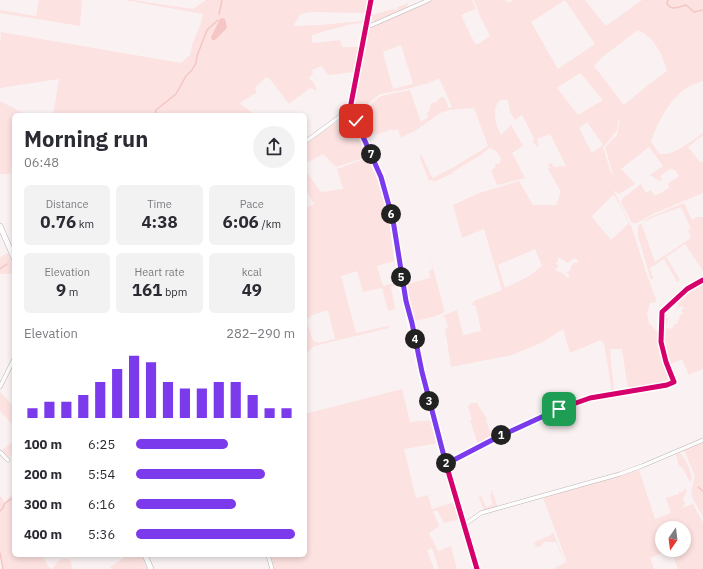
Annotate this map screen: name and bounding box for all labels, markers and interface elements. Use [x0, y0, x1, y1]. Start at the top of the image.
pin [339, 104, 373, 138]
icon: check [345, 110, 367, 132]
text: Morning run [24, 124, 148, 153]
button: share [253, 126, 295, 168]
pin: 7 [361, 144, 381, 164]
text: 7 [368, 147, 374, 161]
text: 06:48 [24, 154, 59, 171]
text: Distance [46, 197, 89, 211]
text: Time [147, 197, 172, 211]
text: Pace [240, 197, 264, 211]
pin: 6 [381, 204, 401, 224]
text: 6 [388, 207, 394, 221]
text: 0.76 [40, 211, 76, 233]
text: 4:38 [141, 211, 178, 233]
text: 6:06 [223, 211, 259, 233]
text: km [76, 217, 94, 231]
text: /km [259, 217, 281, 231]
text: Elevation [44, 265, 90, 279]
text: Heart rate [135, 265, 184, 279]
text: kcal [242, 265, 262, 279]
pin: 5 [391, 267, 411, 287]
text: 5 [398, 270, 404, 284]
text: 9 [56, 279, 66, 301]
text: 161 [132, 279, 162, 301]
text: 49 [242, 279, 262, 301]
text: m [66, 285, 78, 299]
text: bpm [162, 285, 187, 299]
text: Elevation [24, 325, 78, 342]
text: 282–290 m [226, 325, 295, 342]
pin: 4 [405, 329, 425, 349]
text: 4 [412, 332, 418, 346]
pin: 3 [419, 391, 439, 411]
pin [542, 392, 576, 426]
text: 3 [426, 394, 432, 408]
icon: arrive [548, 398, 570, 420]
pin: 1 [491, 425, 511, 445]
text: 1 [498, 428, 504, 442]
text: 100 m [24, 436, 62, 453]
text: 6:25 [88, 436, 115, 453]
pin: 2 [436, 453, 456, 473]
text: 2 [443, 456, 449, 470]
text: 200 m [24, 466, 62, 483]
text: 5:54 [88, 466, 115, 483]
text: 300 m [24, 496, 62, 513]
text: 6:16 [88, 496, 115, 513]
north arrow [655, 521, 691, 557]
map controls [655, 521, 691, 557]
text: 400 m [24, 526, 62, 543]
text: 5:36 [88, 526, 115, 543]

